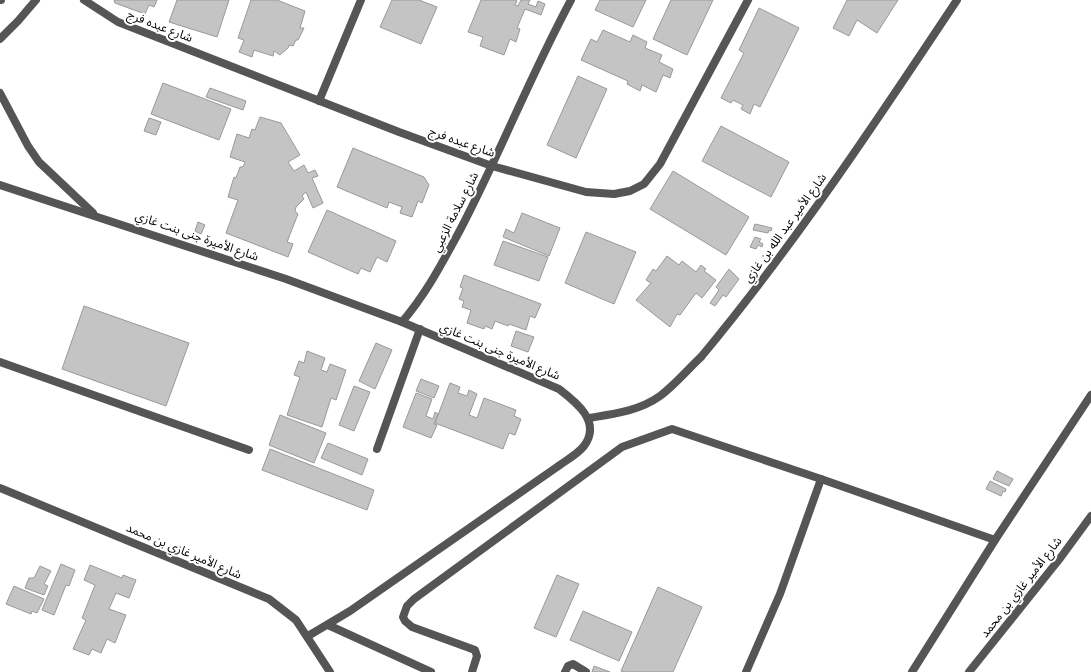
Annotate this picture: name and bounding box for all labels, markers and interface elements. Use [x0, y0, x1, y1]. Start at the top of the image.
street label: شارع عبده فرج [125, 6, 195, 47]
street label: شارع عبده فرج [427, 123, 497, 162]
street label: شارع سلامة الزعبي [428, 169, 484, 256]
street label: شارع الأمير عبد الله بن غازي [740, 170, 832, 287]
street label: شارع الأميرة جنى بنت غازي [133, 207, 261, 266]
street label: شارع الأميرة جنى بنت غازي [437, 318, 563, 385]
street label: شارع الأمير غازي بن محمد [123, 519, 244, 584]
street label: شارع الأمير غازي بن محمد [977, 533, 1067, 642]

